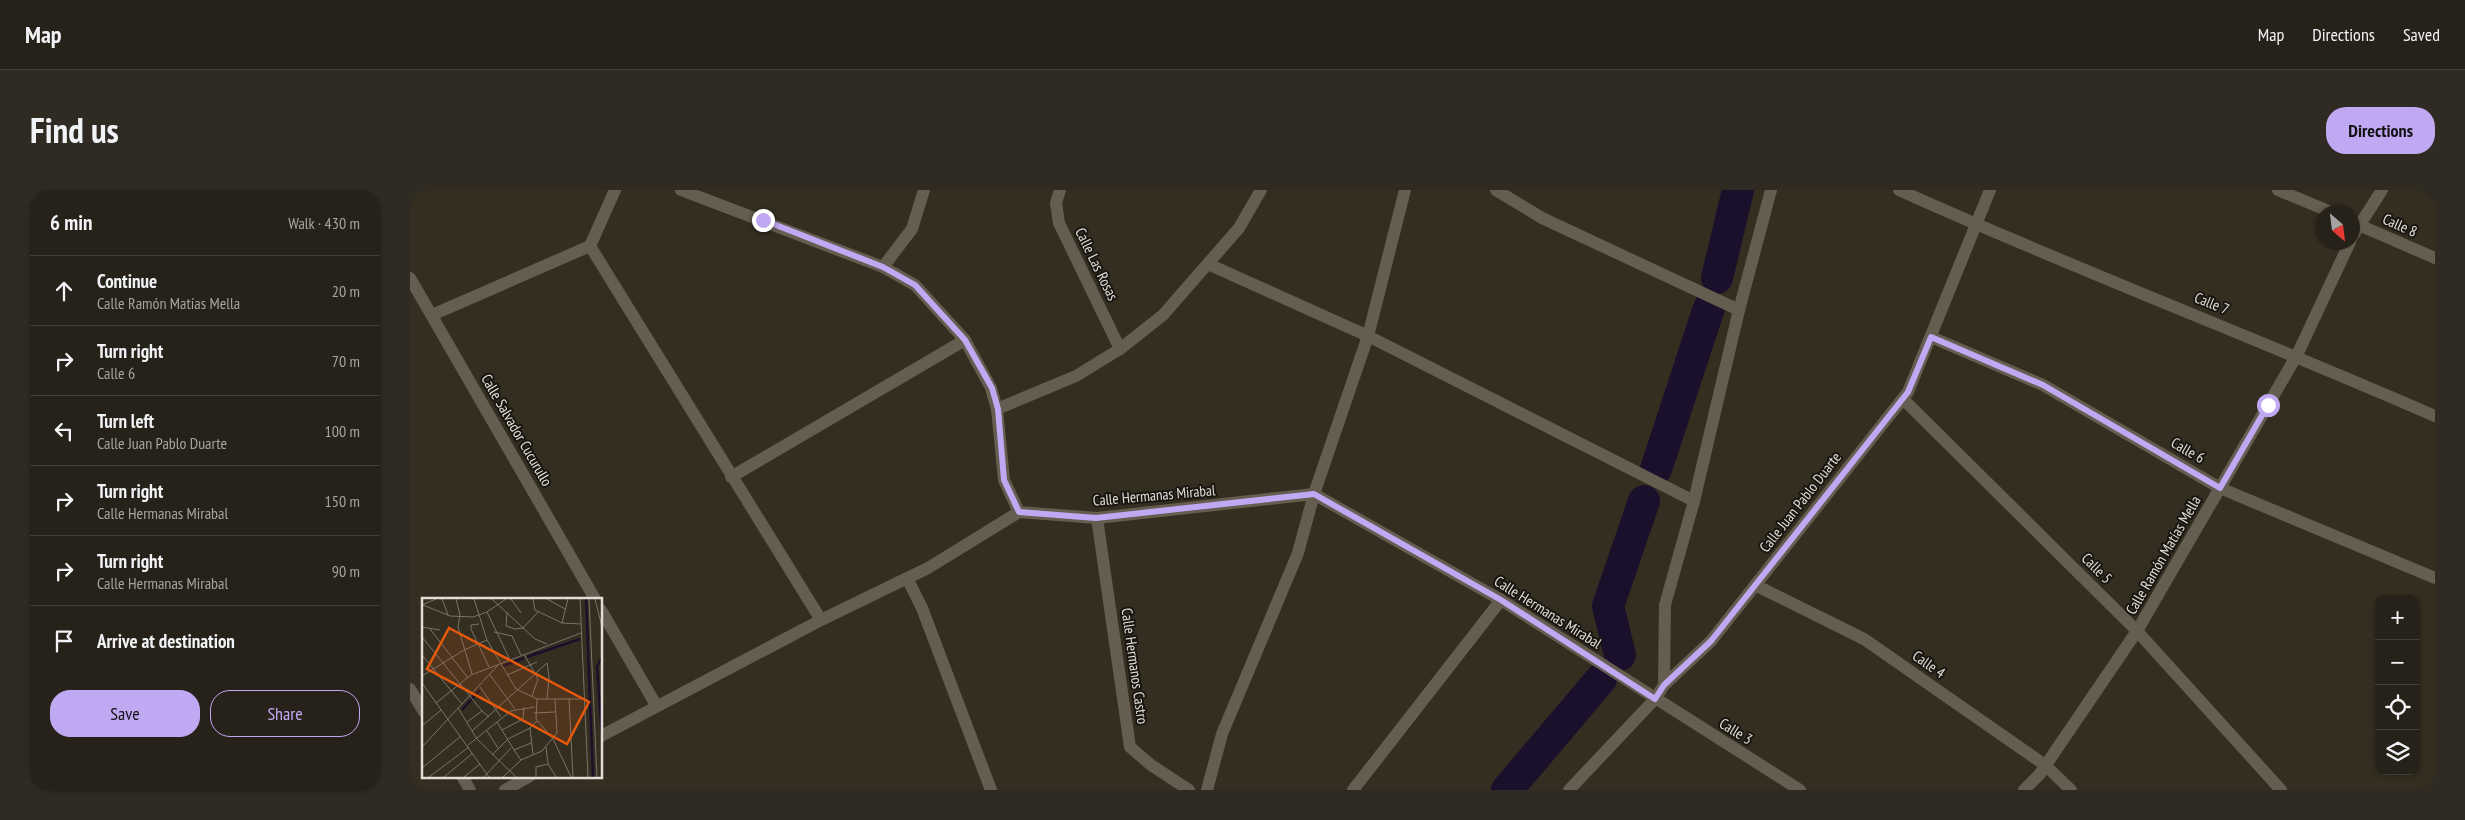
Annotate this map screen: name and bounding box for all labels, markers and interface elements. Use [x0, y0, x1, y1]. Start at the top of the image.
text: Map [25, 19, 62, 50]
text: Map [2258, 23, 2284, 46]
text: Directions [2312, 23, 2375, 46]
text: Saved [2403, 23, 2440, 46]
text: Find us [30, 107, 119, 153]
button: Directions [2326, 107, 2435, 154]
north arrow [2315, 205, 2360, 250]
text: 6 min [50, 209, 92, 236]
route end [752, 209, 775, 232]
street label: Calle 8 [2380, 209, 2420, 241]
text: Walk · 430 m [288, 213, 360, 233]
street label: Calle Las Rosas [1071, 225, 1123, 303]
text: Continue [97, 269, 157, 293]
icon: ahead [50, 277, 78, 305]
text: 20 m [332, 281, 360, 301]
street label: Calle 7 [2192, 287, 2232, 319]
text: Calle Ramón Matías Mella [97, 293, 240, 313]
text: Turn right [97, 339, 163, 363]
icon: right [50, 347, 78, 375]
text: 70 m [332, 351, 360, 371]
text: Calle 6 [97, 363, 135, 383]
street label: Calle Salvador Cucurullo [477, 371, 557, 489]
route start [2257, 394, 2280, 417]
text: Turn left [97, 409, 154, 433]
icon: left [50, 417, 78, 445]
text: 100 m [325, 421, 360, 441]
text: Calle Juan Pablo Duarte [97, 433, 227, 453]
street label: Calle 6 [2168, 433, 2208, 467]
street label: Calle Juan Pablo Duarte [1755, 448, 1845, 556]
text: Turn right [97, 479, 163, 503]
street label: Calle Hermanas Mirabal [1092, 480, 1217, 510]
icon: right [50, 487, 78, 515]
text: 150 m [325, 491, 360, 511]
street label: Calle Ramón Matías Mella [2121, 492, 2205, 618]
text: Calle Hermanas Mirabal [97, 503, 228, 523]
text: Turn right [97, 549, 163, 573]
street label: Calle 5 [2078, 549, 2116, 587]
icon: right [50, 557, 78, 585]
text: 90 m [332, 561, 360, 581]
street label: Calle Hermanas Mirabal [1491, 571, 1606, 653]
text: Calle Hermanas Mirabal [97, 573, 228, 593]
map controls [2375, 595, 2420, 775]
button: + [2375, 595, 2420, 640]
inset map [422, 598, 602, 778]
street label: Calle Hermanos Castro [1117, 607, 1153, 725]
icon: arrive [50, 627, 78, 655]
text: Arrive at destination [97, 629, 235, 653]
button: − [2375, 640, 2420, 685]
street label: Calle 4 [1909, 646, 1949, 682]
button: locate [2375, 685, 2420, 730]
button: Save [50, 690, 200, 737]
button: Share [210, 690, 360, 737]
street label: Calle 3 [1716, 713, 1756, 749]
button: layers [2375, 730, 2420, 775]

